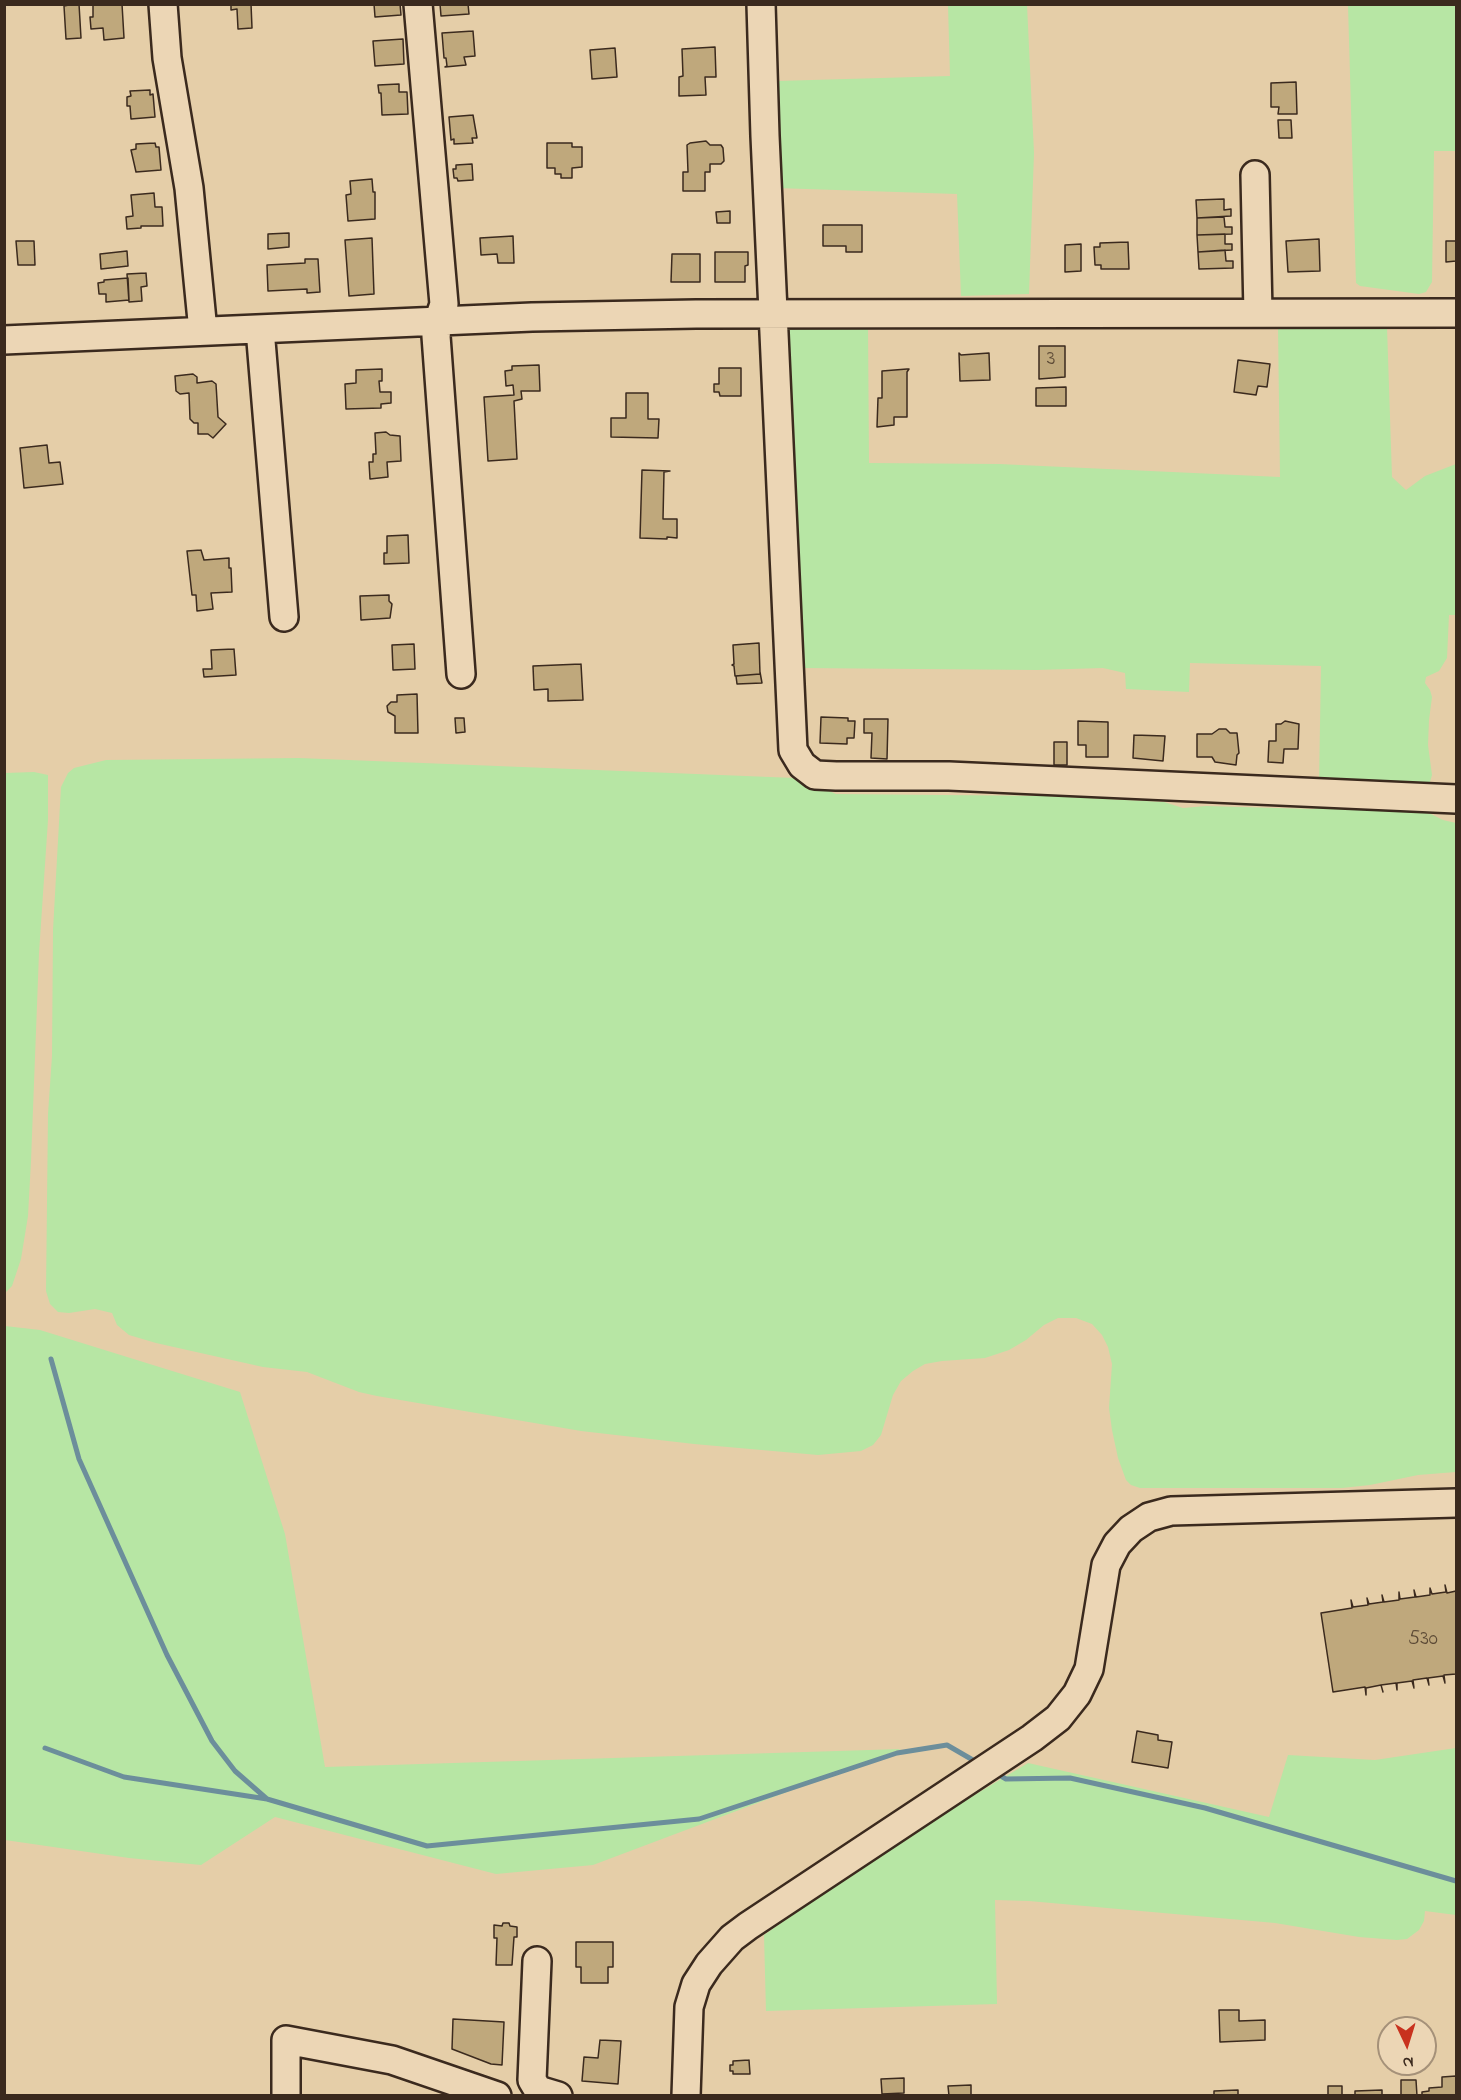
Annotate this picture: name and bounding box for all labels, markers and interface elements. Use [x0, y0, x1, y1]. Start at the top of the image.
house number: 3 [1047, 348, 1055, 374]
house number: 530 [1408, 1628, 1438, 1654]
north arrow [1377, 2016, 1437, 2076]
text: N [1402, 2050, 1414, 2074]

